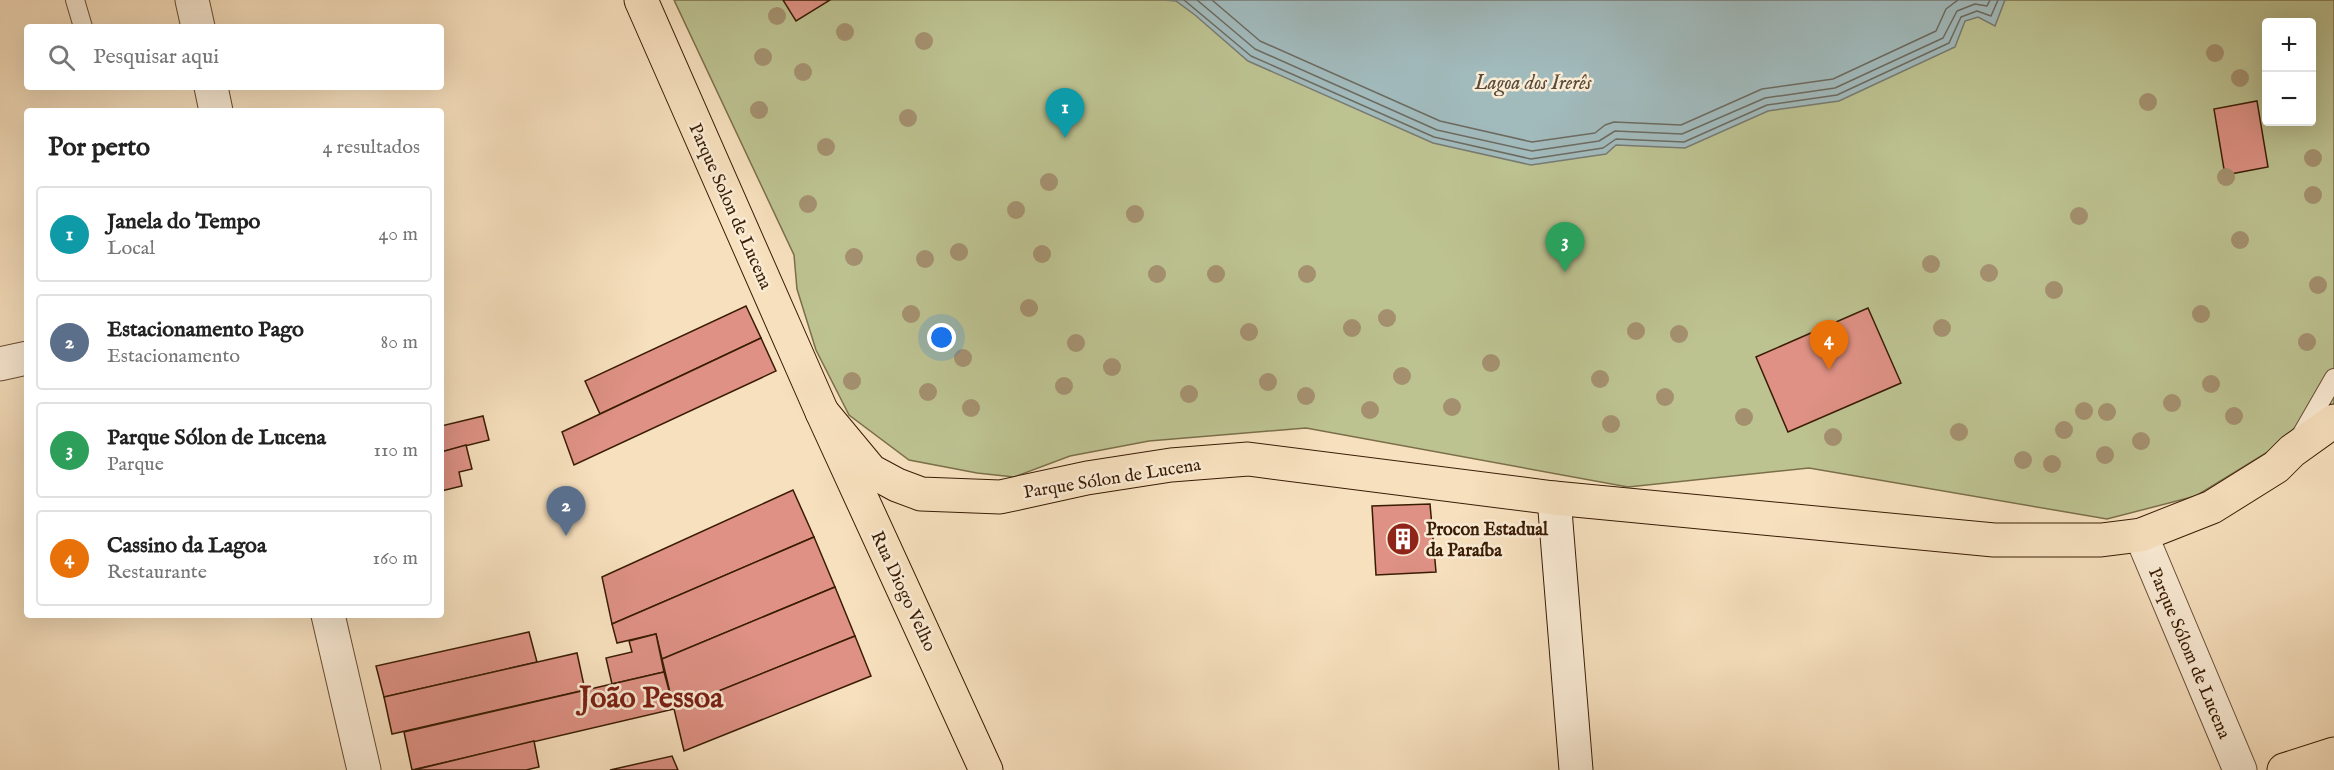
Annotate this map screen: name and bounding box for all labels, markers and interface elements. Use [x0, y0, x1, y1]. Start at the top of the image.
map controls [2262, 18, 2316, 126]
button: + [2262, 18, 2316, 72]
search box [24, 24, 444, 90]
icon: search [45, 41, 78, 74]
text: Pesquisar aqui [93, 43, 219, 71]
water label: Lagoa dos Irerês [1474, 71, 1592, 97]
button: − [2262, 72, 2316, 126]
pin: 1 [1046, 88, 1084, 138]
street label: Parque Solon de Lucena [683, 120, 777, 293]
text: Por perto [48, 131, 150, 164]
text: 4 resultados [322, 135, 420, 160]
text: Janela do Tempo [107, 208, 260, 236]
text: 1 [66, 222, 73, 247]
text: 40 m [379, 222, 418, 247]
pin: 3 [1546, 222, 1584, 272]
text: Local [107, 236, 155, 261]
text: Estacionamento Pago [107, 316, 304, 344]
pin: 4 [1810, 320, 1848, 370]
your location [927, 323, 956, 352]
text: 2 [65, 330, 74, 355]
text: 80 m [381, 330, 418, 355]
text: Estacionamento [107, 344, 240, 369]
text: Parque Sólon de Lucena [107, 424, 326, 452]
text: 3 [66, 438, 73, 463]
text: 110 m [374, 438, 418, 463]
text: Parque [107, 452, 164, 477]
street label: Parque Sólon de Lucena [1022, 454, 1203, 505]
pin: 2 [546, 486, 586, 536]
place label: Procon Estadual da Paraíba [1426, 519, 1549, 563]
building icon: Procon Estadual da Paraíba [1385, 521, 1421, 557]
street label: Rua Diogo Velho [865, 528, 941, 656]
text: Cassino da Lagoa [107, 532, 266, 560]
text: 4 [65, 546, 74, 571]
text: 160 m [372, 546, 418, 571]
text: Restaurante [107, 560, 207, 585]
street label: Parque Sólom de Lucena [2142, 565, 2235, 743]
district label: João Pessoa [575, 680, 724, 718]

